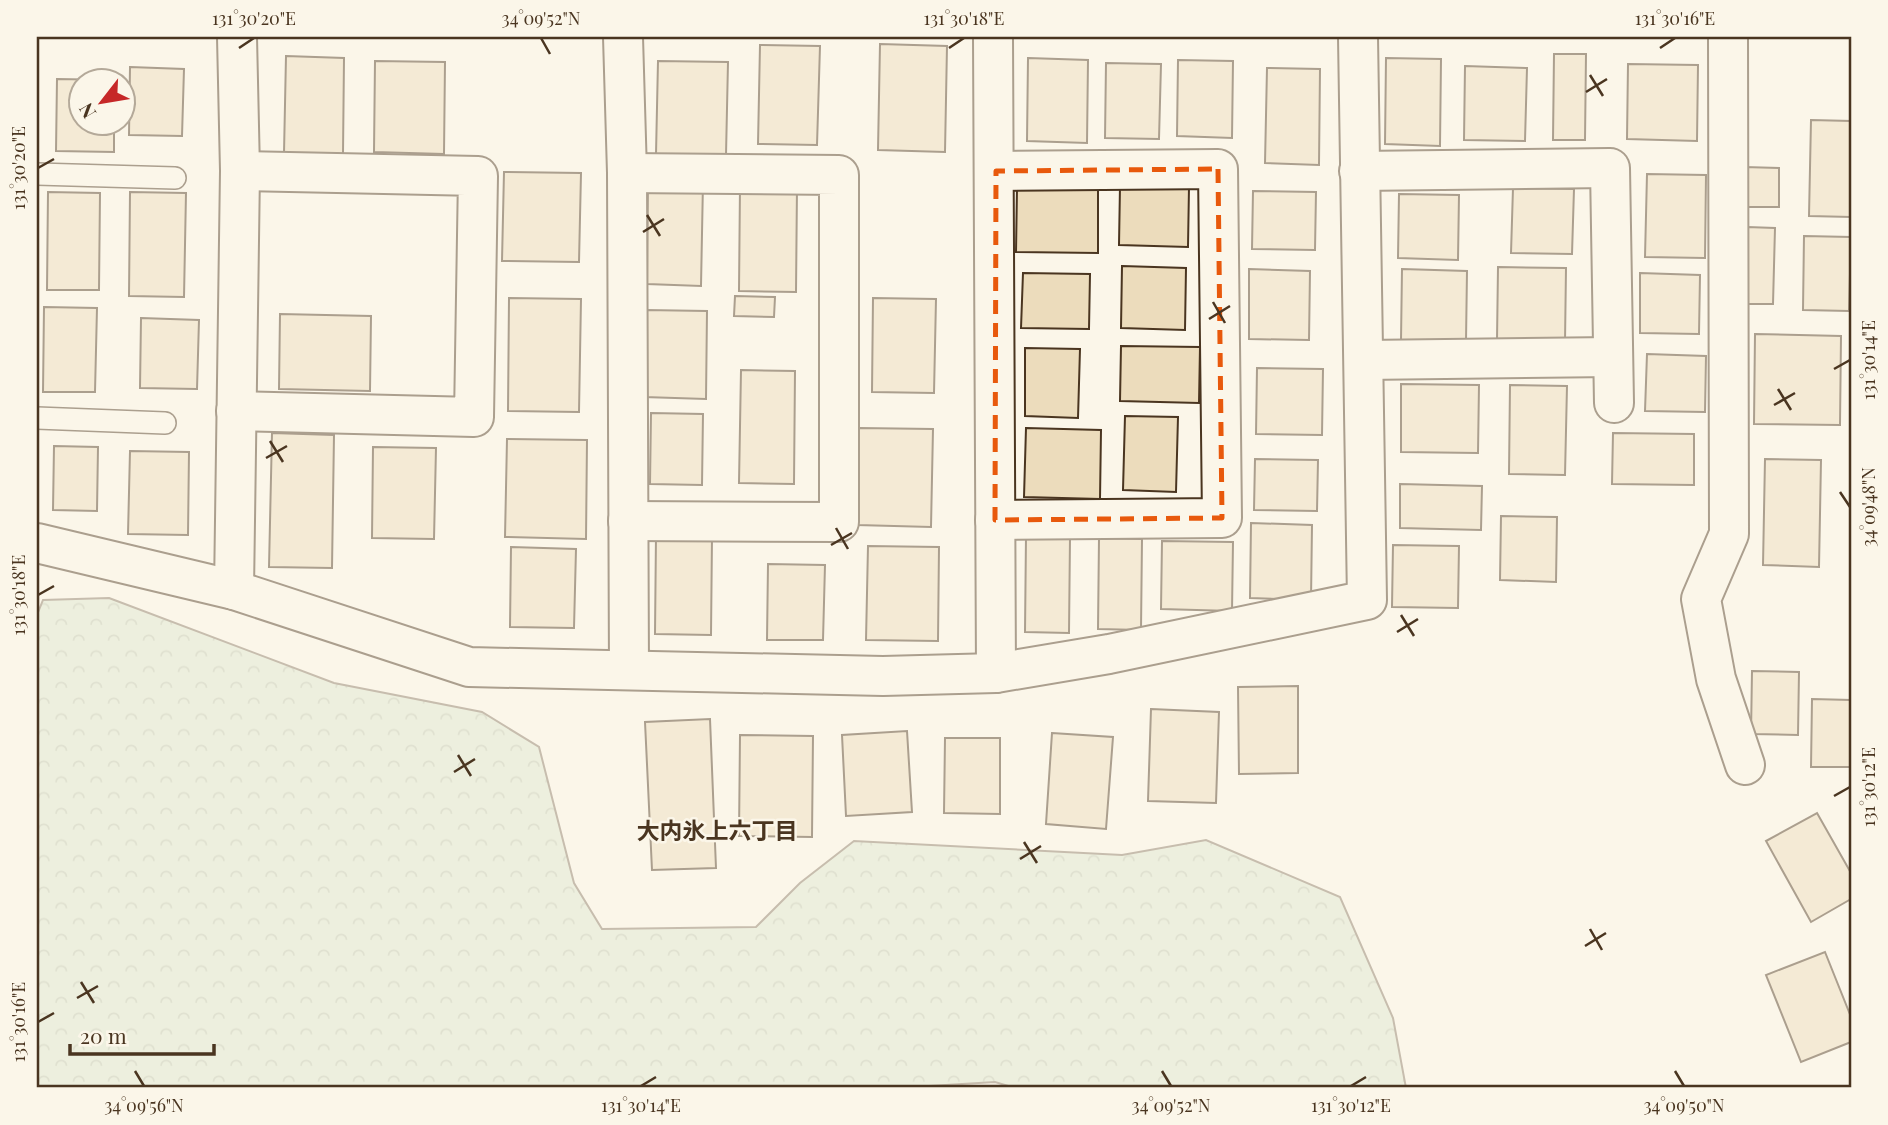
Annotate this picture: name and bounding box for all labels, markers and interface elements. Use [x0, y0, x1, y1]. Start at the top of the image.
text: 131°30'20"E [212, 6, 296, 30]
text: 34°09'52"N [502, 6, 581, 30]
text: 131°30'18"E [924, 6, 1004, 30]
text: 131°30'16"E [1635, 6, 1715, 30]
north arrow [66, 66, 136, 136]
text: N [72, 98, 101, 124]
text: 131°30'20"E [6, 126, 30, 210]
text: 131°30'14"E [1856, 320, 1880, 400]
text: 34°09'48"N [1856, 467, 1880, 547]
text: 131°30'18"E [6, 555, 30, 635]
text: 131°30'12"E [1856, 747, 1880, 827]
district label: 大内氷上六丁目 [637, 814, 798, 845]
text: 131°30'16"E [6, 982, 30, 1062]
scale bar [70, 1013, 214, 1057]
text: 20 m [80, 1021, 127, 1049]
text: 34°09'56"N [104, 1093, 184, 1117]
text: 131°30'14"E [601, 1093, 681, 1117]
text: 34°09'52"N [1132, 1093, 1211, 1117]
text: 131°30'12"E [1311, 1093, 1391, 1117]
text: 34°09'50"N [1643, 1093, 1725, 1117]

